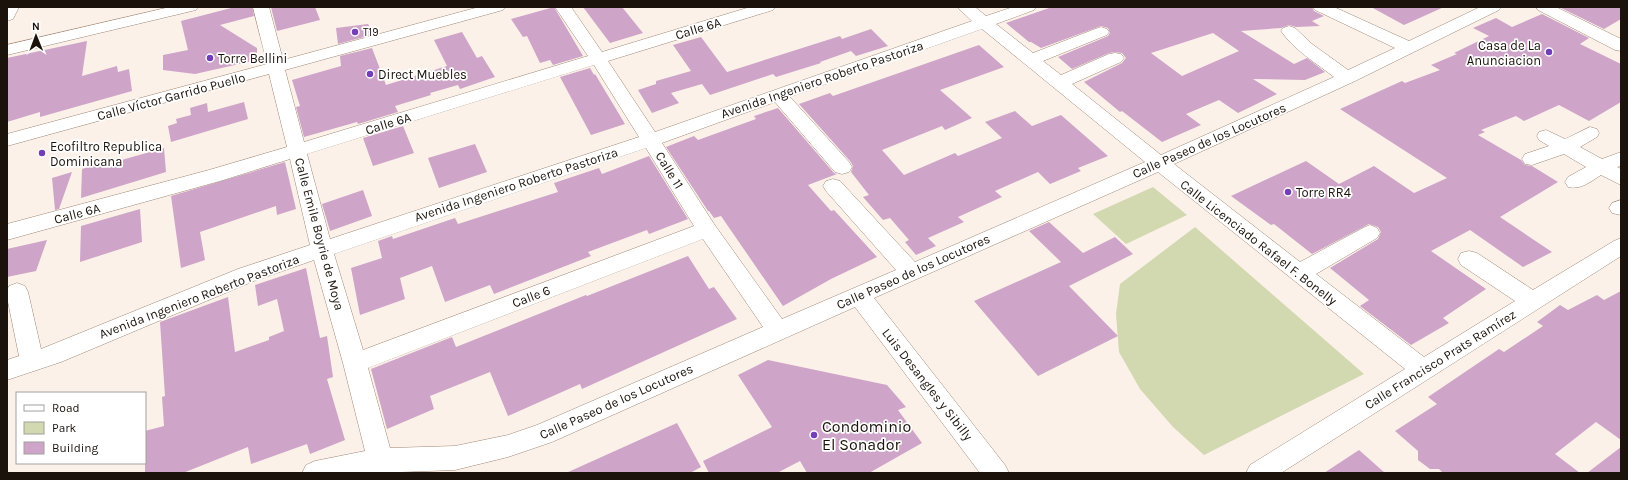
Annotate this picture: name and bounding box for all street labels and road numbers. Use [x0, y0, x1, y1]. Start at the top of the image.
street label: Calle 6A [673, 14, 723, 43]
street label: Avenida Ingeniero Roberto Pastoriza [719, 38, 925, 121]
street label: Calle Víctor Garrido Puello [95, 69, 247, 123]
street label: Calle Paseo de los Locutores [1130, 100, 1288, 181]
street label: Calle 6A [363, 109, 413, 138]
street label: Avenida Ingeniero Roberto Pastoriza [412, 144, 620, 225]
street label: Calle 11 [652, 149, 687, 192]
street label: Calle Emile Boyrie de Moya [292, 156, 347, 312]
street label: Calle Licenciado Rafael F. Bonelly [1177, 177, 1340, 308]
street label: Calle 6A [52, 200, 102, 227]
street label: Calle Paseo de los Locutores [834, 231, 992, 312]
street label: Avenida Ingeniero Roberto Pastoriza [97, 251, 301, 342]
street label: Calle 6 [510, 282, 552, 311]
street label: Calle Francisco Prats Ramírez [1362, 307, 1519, 412]
street label: Luis Desangles y Sibilly [879, 325, 976, 443]
street label: Calle Paseo de los Locutores [537, 361, 695, 442]

